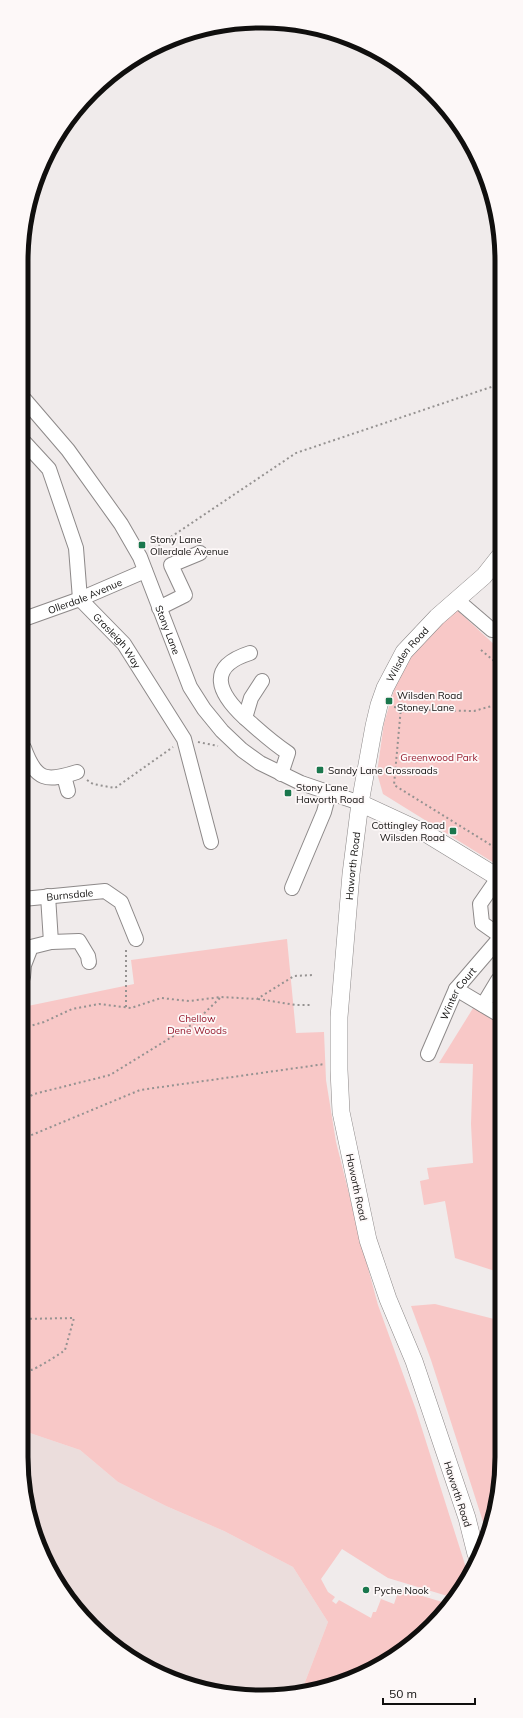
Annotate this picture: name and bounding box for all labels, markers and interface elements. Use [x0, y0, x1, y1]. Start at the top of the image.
place label: Stony Lane Ollerdale Avenue [150, 533, 229, 558]
marker: Stony Lane Ollerdale Avenue [137, 540, 147, 550]
street label: Ollerdale Avenue [46, 576, 124, 617]
street label: Stony Lane [152, 603, 183, 656]
street label: Grasleigh Way [90, 610, 144, 671]
street label: Wilsden Road [384, 624, 432, 684]
place label: Wilsden Road Stoney Lane [397, 689, 462, 714]
marker: Wilsden Road Stoney Lane [384, 696, 394, 706]
park label: Greenwood Park [400, 751, 478, 764]
place label: Sandy Lane Crossroads [328, 764, 438, 777]
marker: Sandy Lane Crossroads [315, 765, 325, 775]
place label: Stony Lane Haworth Road [296, 781, 364, 806]
marker: Stony Lane Haworth Road [283, 788, 293, 798]
place label: Cottingley Road Wilsden Road [372, 819, 445, 844]
marker: Cottingley Road Wilsden Road [448, 826, 458, 836]
street label: Haworth Road [343, 831, 363, 900]
street label: Burnsdale [46, 886, 94, 904]
street label: Winter Court [438, 964, 479, 1022]
park label: Chellow Dene Woods [167, 1012, 227, 1037]
street label: Haworth Road [343, 1152, 370, 1222]
street label: Haworth Road [441, 1460, 474, 1529]
place label: Pyche Nook [374, 1584, 429, 1597]
marker: Pyche Nook [361, 1585, 371, 1595]
scale bar [383, 1680, 475, 1706]
text: 50 m [389, 1686, 417, 1701]

